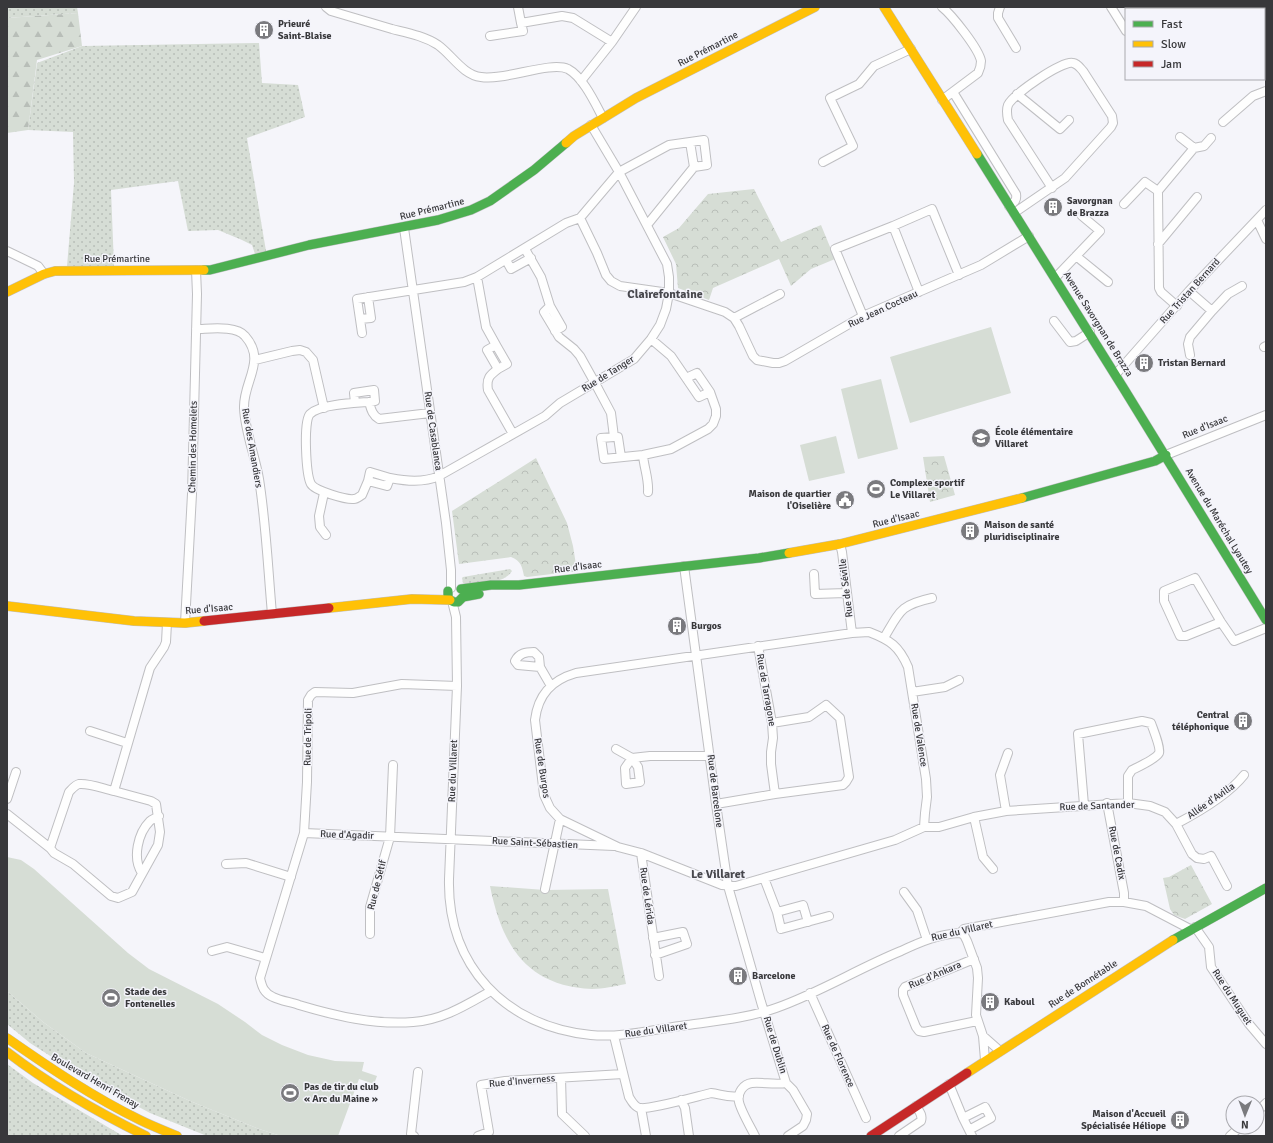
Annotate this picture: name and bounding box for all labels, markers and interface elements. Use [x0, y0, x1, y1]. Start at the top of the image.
legend [1125, 8, 1265, 80]
text: Fast [1161, 17, 1182, 32]
place label: Prieuré Saint-Blaise [278, 18, 332, 42]
building icon: Prieuré Saint-Blaise [253, 19, 275, 41]
street label: Rue Prémartine [676, 29, 740, 69]
text: Slow [1161, 37, 1186, 52]
text: Jam [1161, 57, 1182, 72]
street label: Rue Prémartine [398, 195, 466, 223]
place label: Savorgnan de Brazza [1067, 195, 1113, 219]
building icon: Savorgnan de Brazza [1042, 196, 1064, 218]
street label: Rue Prémartine [84, 253, 150, 265]
street label: Rue Tristan Bernard [1157, 256, 1223, 326]
street label: Avenue Savorgnan de Brazza [1061, 269, 1135, 379]
district label: Clairefontaine [627, 287, 703, 302]
street label: Rue Jean Cocteau [846, 288, 920, 330]
building icon: Tristan Bernard [1133, 352, 1155, 374]
street label: Rue de Tanger [580, 353, 637, 395]
place label: Tristan Bernard [1158, 357, 1226, 369]
street label: Rue de Casablanca [421, 391, 445, 471]
street label: Chemin des Homelets [186, 400, 200, 493]
street label: Rue des Amandiers [239, 407, 265, 490]
street label: Rue d'Isaac [1181, 412, 1230, 442]
place label: École élémentaire Villaret [995, 425, 1073, 450]
school or university icon: École élémentaire Villaret [970, 427, 992, 449]
street label: Avenue du Maréchal Lyautey [1183, 466, 1256, 576]
place label: Complexe sportif Le Villaret [890, 477, 966, 501]
sports icon: Complexe sportif Le Villaret [865, 478, 887, 500]
place label: Maison de quartier l'Oiselière [749, 488, 831, 512]
public building icon: Maison de quartier l'Oiselière [834, 489, 856, 511]
street label: Rue d'Isaac [871, 507, 921, 531]
place label: Maison de santé pluridisciplinaire [984, 519, 1059, 543]
building icon: Maison de santé pluridisciplinaire [959, 520, 981, 542]
street label: Rue d'Isaac [553, 558, 603, 576]
street label: Rue de Séville [836, 558, 856, 618]
street label: Rue d'Isaac [185, 601, 234, 617]
building icon: Burgos [666, 615, 688, 637]
place label: Burgos [691, 620, 722, 632]
street label: Rue de Tarragone [754, 653, 778, 727]
street label: Rue de Valence [908, 702, 930, 768]
street label: Rue de Tripoli [301, 708, 315, 766]
place label: Central téléphonique [1171, 709, 1229, 733]
building icon: Central téléphonique [1232, 710, 1254, 732]
street label: Rue de Burgos [531, 737, 553, 800]
street label: Rue du Villaret [446, 739, 460, 803]
street label: Rue de Barcelone [705, 754, 725, 828]
street label: Allée d'Avilla [1185, 780, 1237, 822]
street label: Rue de Santander [1059, 799, 1135, 813]
street label: Rue de Cadix [1106, 825, 1128, 881]
street label: Rue d'Agadir [320, 828, 374, 842]
street label: Rue Saint-Sébastien [492, 835, 578, 851]
street label: Rue de Sétif [365, 858, 389, 911]
street label: Rue de Lérida [637, 867, 657, 925]
district label: Le Villaret [691, 867, 746, 882]
street label: Rue du Villaret [930, 918, 994, 944]
street label: Rue de Bonnétable [1046, 957, 1120, 1011]
street label: Rue d'Ankara [907, 959, 963, 991]
building icon: Barcelone [727, 965, 749, 987]
street label: Rue du Muguet [1209, 967, 1255, 1028]
place label: Barcelone [752, 970, 795, 982]
place label: Stade des Fontenelles [125, 986, 176, 1010]
sports icon: Stade des Fontenelles [100, 987, 122, 1009]
building icon: Kaboul [979, 991, 1001, 1013]
place label: Kaboul [1004, 996, 1035, 1008]
street label: Rue de Dublin [761, 1015, 789, 1075]
street label: Rue du Villaret [624, 1020, 688, 1040]
street label: Rue de Florence [819, 1023, 857, 1089]
street label: Boulevard Henri Frenay [49, 1051, 141, 1111]
street label: Rue d'Inverness [488, 1072, 556, 1090]
place label: Pas de tir du club « Arc du Maine » [304, 1081, 379, 1105]
sports icon: Pas de tir du club « Arc du Maine » [279, 1082, 301, 1104]
north arrow [1225, 1095, 1265, 1135]
place label: Maison d'Accueil Spécialisée Héliope [1081, 1108, 1166, 1132]
building icon: Maison d'Accueil Spécialisée Héliope [1169, 1109, 1191, 1131]
text: N [1241, 1118, 1249, 1131]

